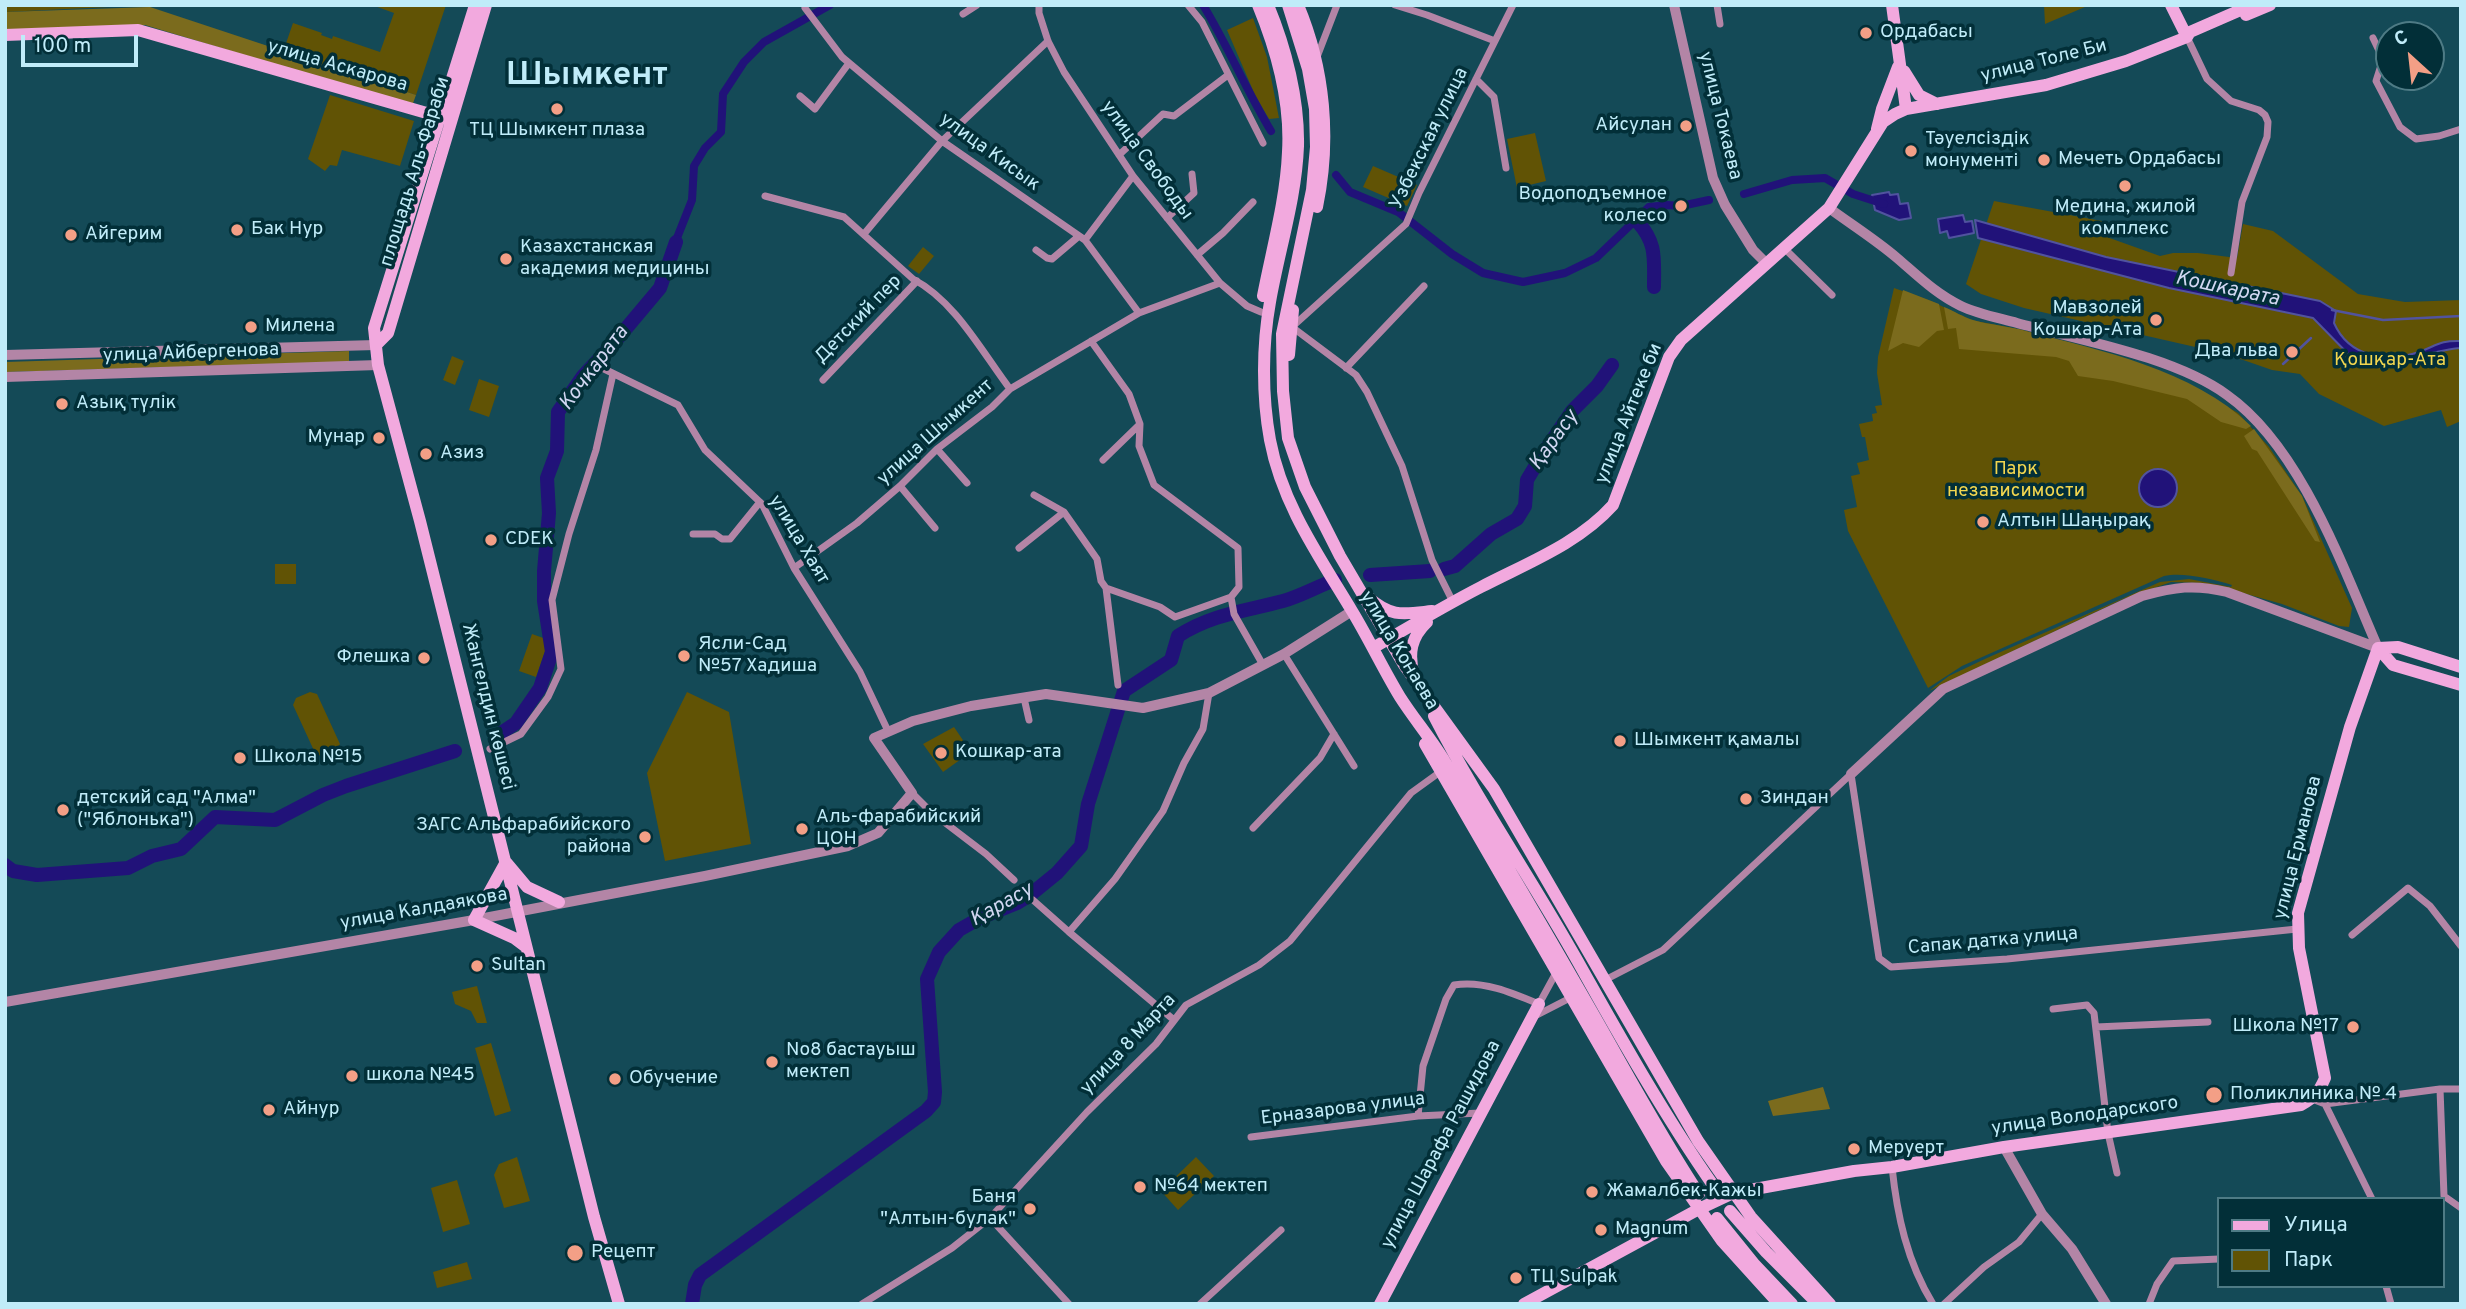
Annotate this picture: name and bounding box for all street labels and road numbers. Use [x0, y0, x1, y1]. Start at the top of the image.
street label: улица Толе Би [1979, 35, 2109, 89]
street label: улица Аскарова [264, 36, 410, 98]
street label: улица Токаева [1692, 50, 1746, 182]
street label: Узбекская улица [1386, 64, 1474, 214]
street label: площадь Аль-Фараби [376, 74, 456, 270]
street label: улица Свободы [1095, 97, 1197, 225]
street label: улица Кисык [934, 109, 1044, 197]
street label: Детский пер [811, 271, 907, 369]
street label: улица Айбергенова [102, 340, 280, 368]
street label: улица Айтеке би [1591, 340, 1669, 488]
street label: улица Шымкент [873, 375, 999, 491]
street label: улица Хаят [763, 491, 833, 589]
street label: улица Конаева [1354, 588, 1442, 714]
street label: Жангелдин көшесі [455, 621, 519, 793]
street label: улица Ерманова [2270, 774, 2328, 922]
street label: улица Калдаякова [339, 884, 509, 936]
street label: Сапак датка улица [1907, 923, 2079, 961]
street label: улица 8 Марта [1076, 990, 1182, 1100]
street label: улица Шарафа Рашидова [1377, 1037, 1507, 1253]
street label: Ерназарова улица [1260, 1089, 1426, 1131]
street label: улица Володарского [1990, 1093, 2180, 1141]

